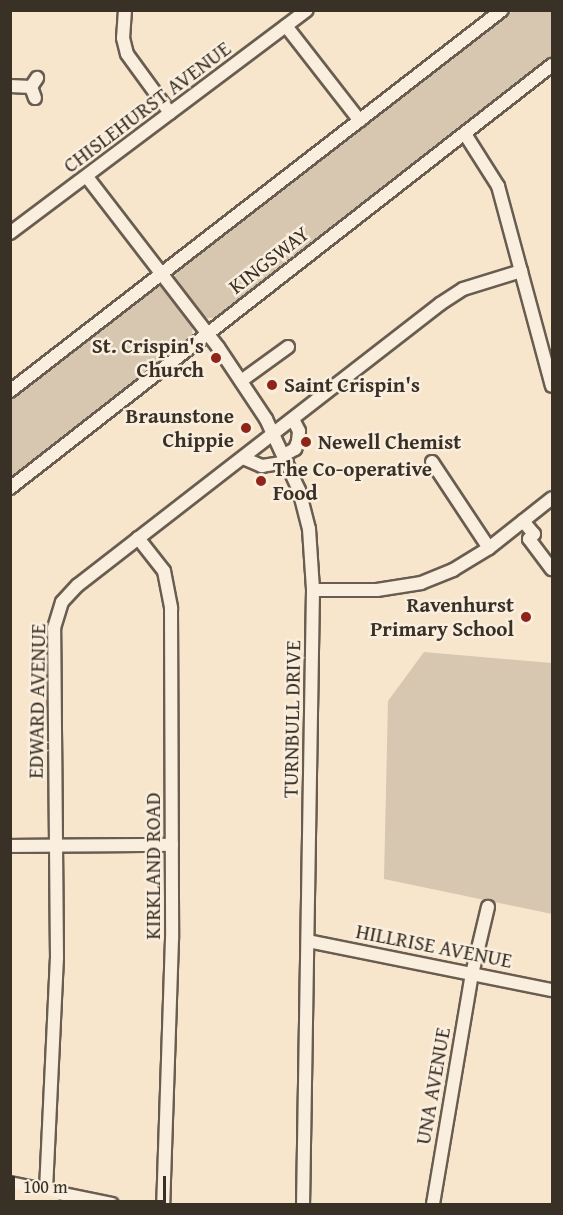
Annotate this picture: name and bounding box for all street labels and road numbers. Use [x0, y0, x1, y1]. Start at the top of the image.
street label: CHISLEHURST AVENUE [58, 36, 236, 178]
street label: KINGSWAY [224, 221, 314, 299]
street label: EDWARD AVENUE [23, 623, 51, 779]
street label: TURNBULL DRIVE [278, 640, 306, 798]
street label: KIRKLAND ROAD [140, 792, 166, 940]
street label: HILLRISE AVENUE [354, 919, 514, 973]
street label: UNA AVENUE [410, 1025, 456, 1147]

